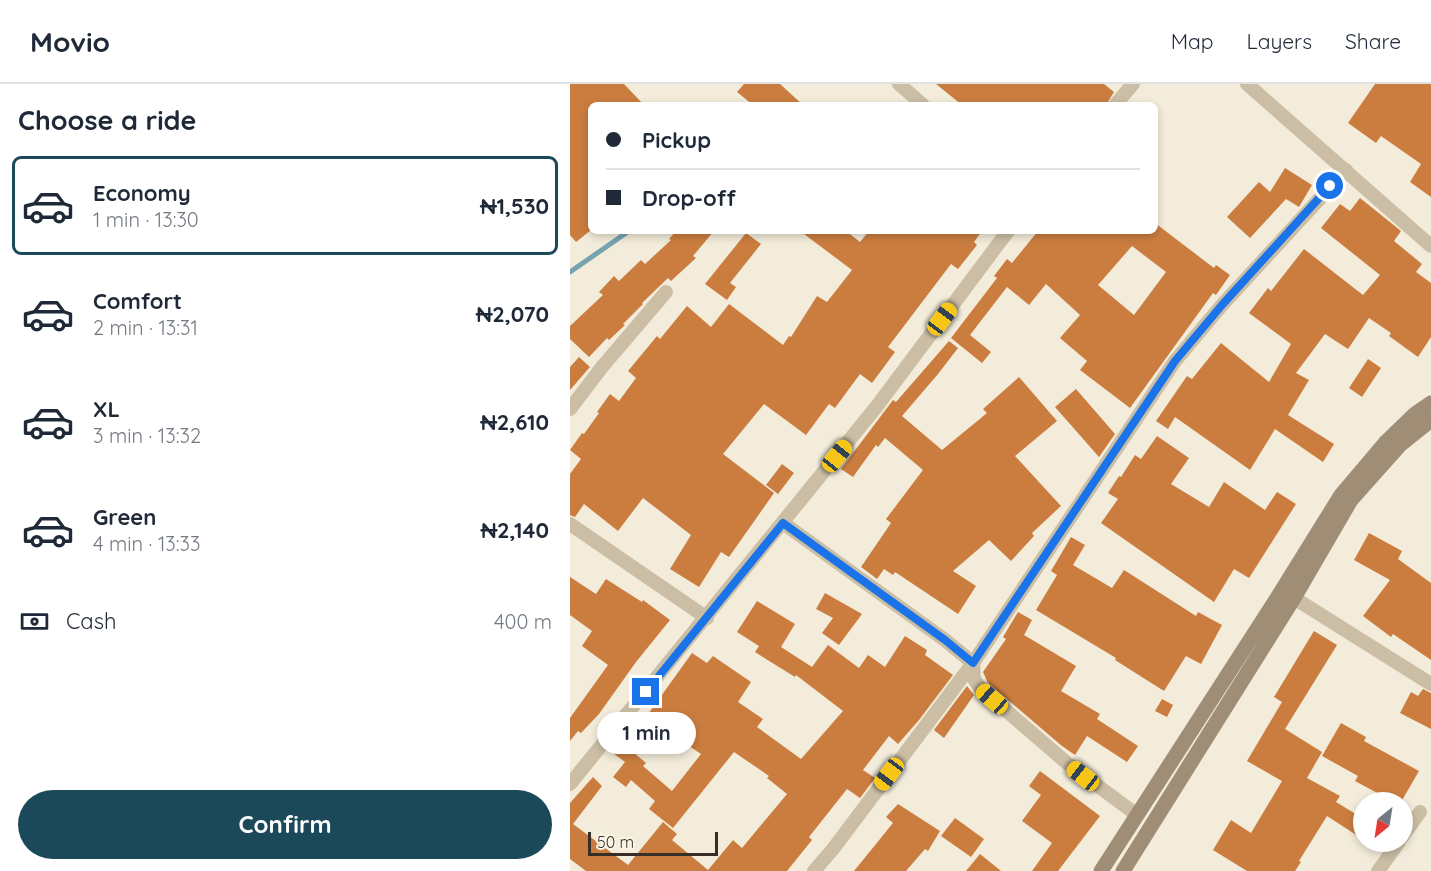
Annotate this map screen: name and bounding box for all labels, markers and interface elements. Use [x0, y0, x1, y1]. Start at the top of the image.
text: Movio [30, 24, 110, 59]
text: Map [1171, 28, 1214, 54]
text: Layers [1247, 28, 1312, 54]
text: Share [1345, 28, 1401, 54]
text: Choose a ride [18, 103, 196, 137]
text: Pickup [642, 126, 711, 154]
route start [1316, 172, 1343, 199]
icon: car [21, 179, 75, 233]
text: Economy [93, 179, 191, 207]
text: Drop-off [642, 184, 736, 212]
text: ₦1,530 [480, 192, 549, 220]
text: 1 min · 13:30 [93, 207, 199, 232]
icon: car [21, 287, 75, 341]
text: Comfort [93, 287, 182, 315]
car [924, 299, 960, 339]
text: ₦2,070 [476, 300, 549, 328]
text: 2 min · 13:31 [93, 315, 198, 340]
icon: car [21, 395, 75, 449]
text: XL [93, 395, 120, 423]
text: ₦2,610 [480, 408, 549, 436]
text: 3 min · 13:32 [93, 423, 201, 448]
car [819, 436, 855, 476]
icon: car [21, 503, 75, 557]
text: Green [93, 503, 156, 531]
text: ₦2,140 [481, 516, 549, 544]
text: 4 min · 13:33 [93, 531, 200, 556]
icon: cash [18, 605, 51, 638]
text: Cash [66, 607, 117, 635]
text: 400 m [494, 609, 552, 634]
route end [632, 678, 659, 705]
car [973, 680, 1011, 718]
callout: 1 min [596, 713, 695, 755]
text: 1 min [622, 720, 671, 745]
car [871, 754, 907, 794]
car [1063, 758, 1103, 794]
button: Confirm [18, 790, 552, 859]
north arrow [1353, 792, 1413, 852]
map controls [1353, 792, 1413, 852]
scale bar [588, 829, 718, 856]
text: 50 m [597, 832, 634, 852]

